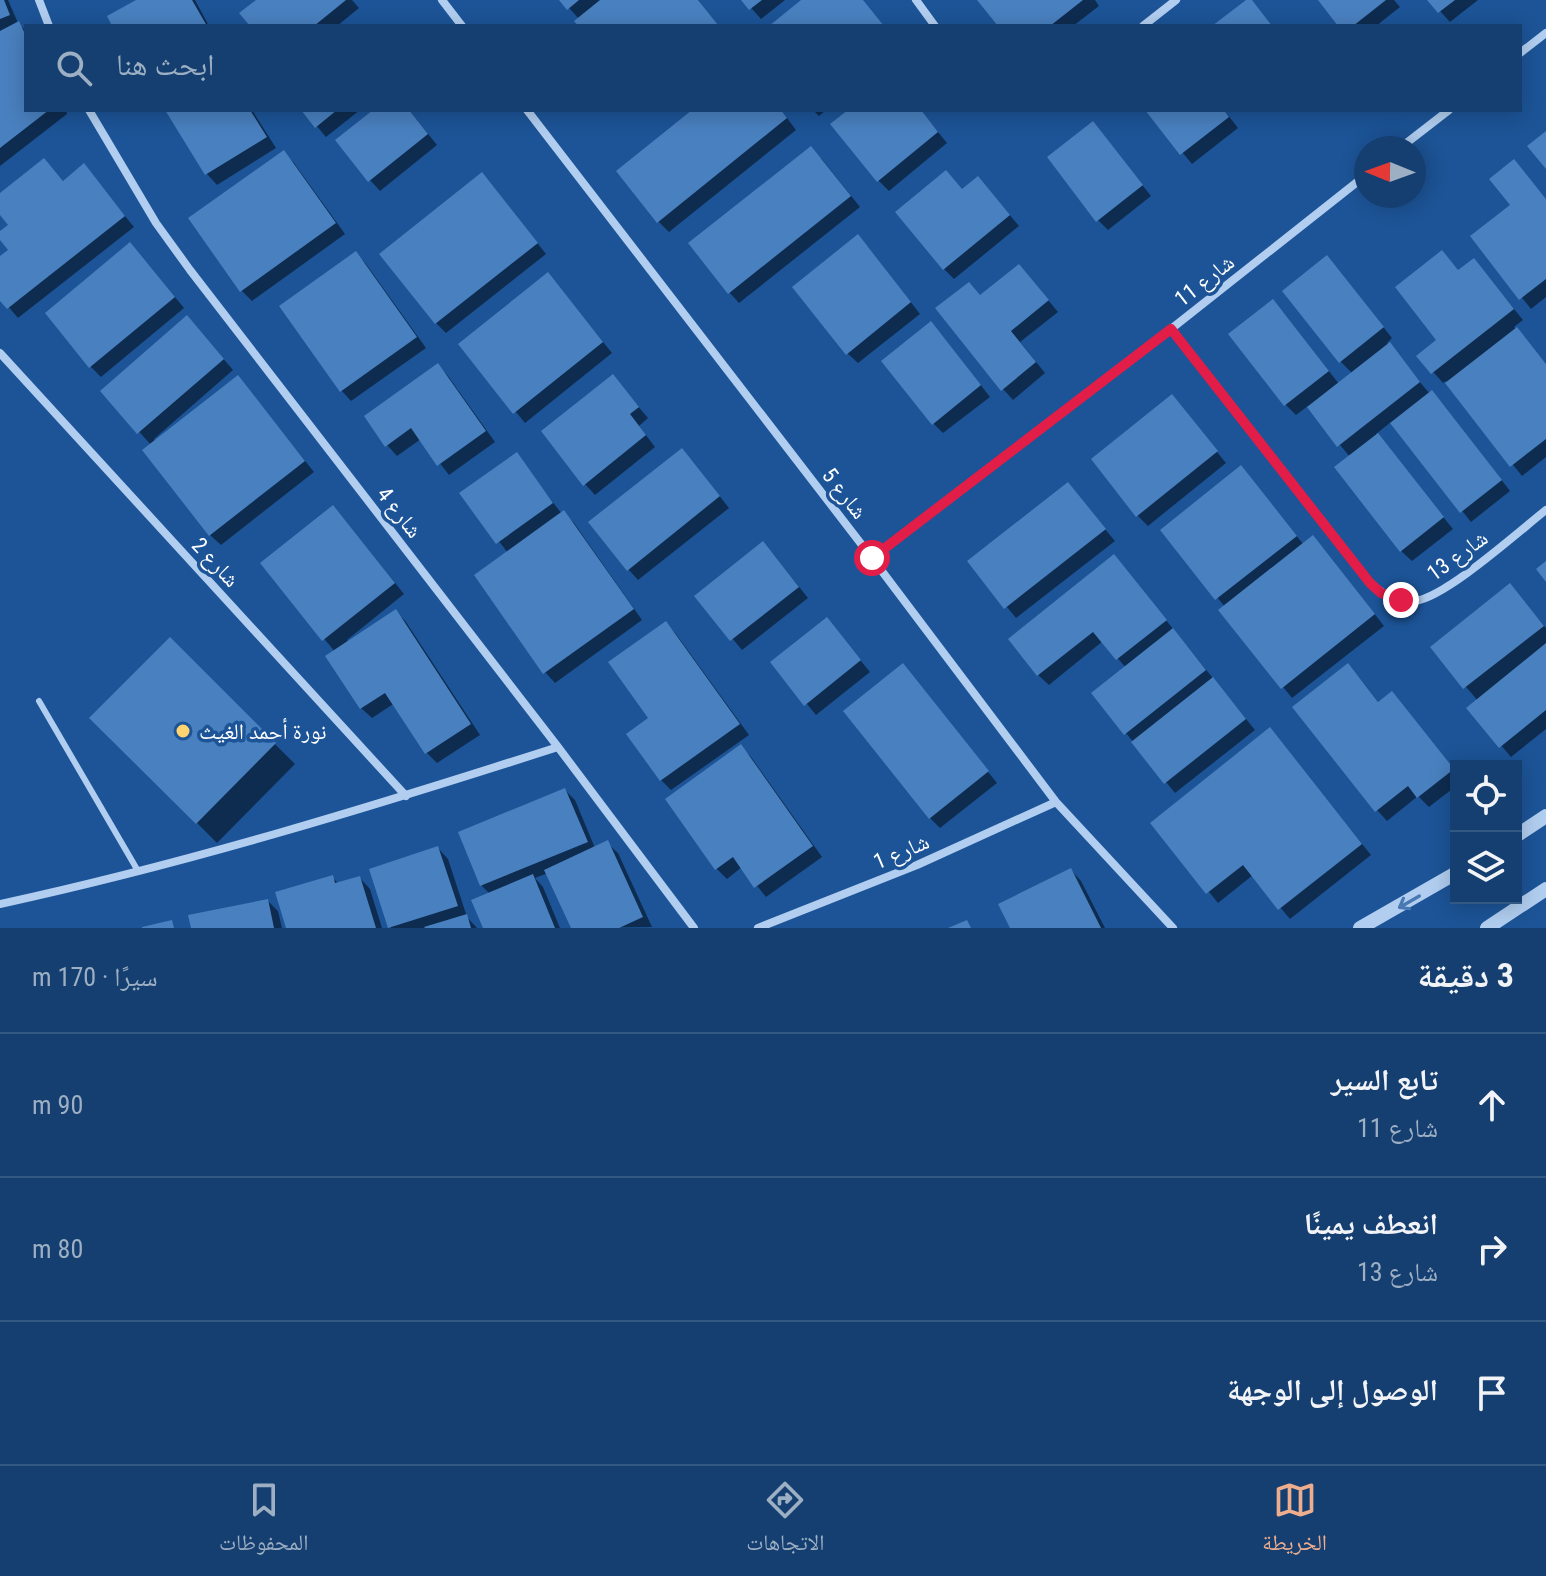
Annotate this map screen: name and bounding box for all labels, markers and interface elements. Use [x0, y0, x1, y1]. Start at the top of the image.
search box [24, 24, 1522, 112]
icon: search [52, 46, 96, 90]
text: ابحث هنا [116, 47, 214, 82]
north arrow [1354, 136, 1426, 208]
street label: شارع 11 [1170, 249, 1240, 312]
street label: شارع 5 [816, 463, 872, 524]
street label: شارع 4 [371, 482, 427, 543]
street label: شارع 13 [1422, 525, 1493, 586]
street label: شارع 2 [186, 533, 244, 593]
route start [854, 540, 890, 576]
route end [1383, 582, 1419, 618]
place label: نورة أحمد الغيث [199, 718, 327, 744]
marker: نورة أحمد الغيث [174, 722, 192, 740]
map controls [1450, 760, 1522, 904]
button: locate [1450, 760, 1522, 832]
street label: شارع 1 [870, 829, 933, 875]
button: layers [1450, 832, 1522, 904]
one-way arrow [1398, 894, 1421, 910]
text: 3 دقيقة [1418, 955, 1514, 995]
text: سيرًا · 170 m [32, 962, 158, 992]
text: تابع السير [1331, 1062, 1438, 1097]
icon: ahead [1470, 1083, 1514, 1127]
text: 90 m [32, 1090, 83, 1120]
text: شارع 11 [1357, 1113, 1438, 1143]
text: انعطف يمينًا [1304, 1206, 1438, 1241]
icon: right [1470, 1227, 1514, 1271]
text: 80 m [32, 1234, 83, 1264]
text: شارع 13 [1357, 1257, 1438, 1287]
icon: arrive [1470, 1371, 1514, 1415]
text: الوصول إلى الوجهة [1227, 1372, 1438, 1407]
tab: المحفوظات [219, 1478, 308, 1564]
tab: الاتجاهات [746, 1478, 824, 1564]
tab: الخريطة [1262, 1478, 1327, 1564]

